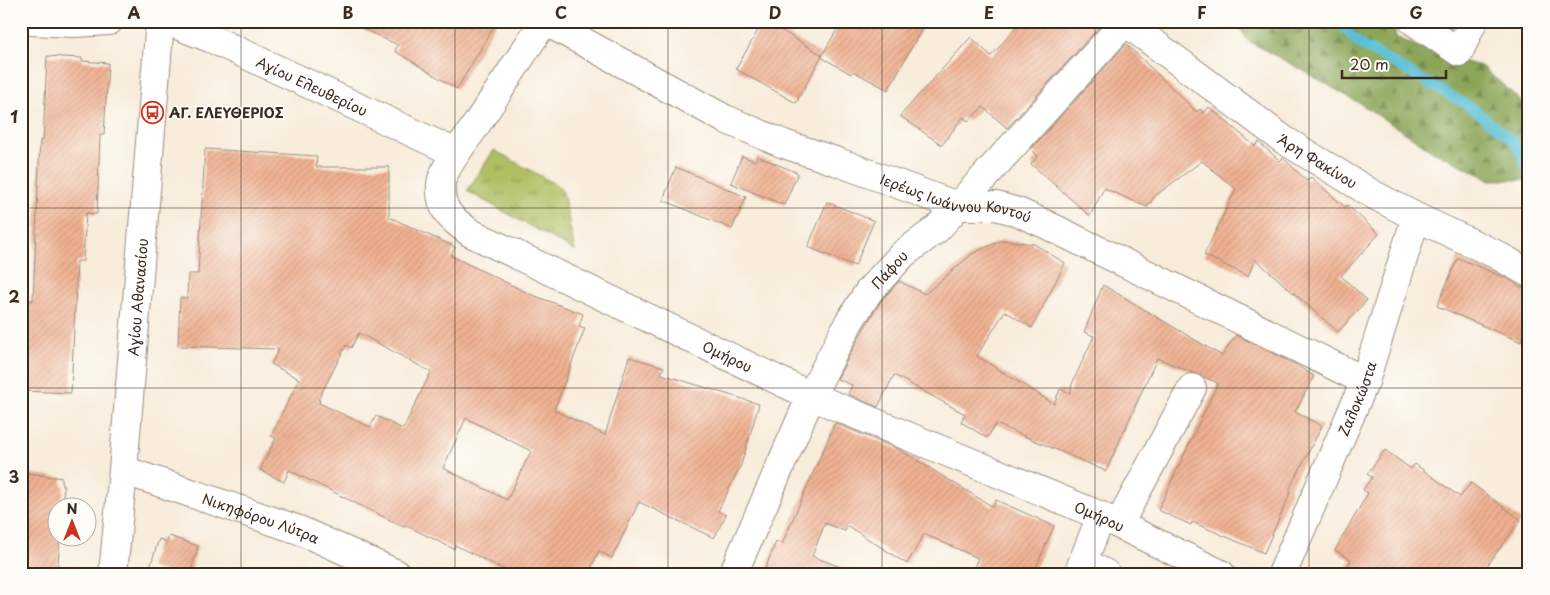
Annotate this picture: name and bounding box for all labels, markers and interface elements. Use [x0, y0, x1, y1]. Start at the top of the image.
text: A [128, 0, 141, 24]
text: B [343, 0, 354, 24]
text: C [555, 0, 567, 24]
text: D [769, 0, 781, 24]
text: E [984, 0, 994, 24]
text: F [1197, 0, 1207, 24]
text: G [1409, 0, 1423, 24]
scale bar [1342, 48, 1446, 80]
street label: Αγίου Ελευθερίου [253, 51, 371, 121]
text: 20 m [1350, 52, 1389, 75]
bus stop icon: ΑΓ. ΕΛΕΥΘΕΡΙΟΣ [141, 100, 165, 124]
place label: ΑΓ. ΕΛΕΥΘΕΡΙΟΣ [169, 102, 284, 123]
text: 1 [10, 104, 18, 128]
street label: Άρη Φακίνου [1274, 128, 1362, 193]
street label: Ιερέως Ιωάννου Κοντού [877, 168, 1035, 227]
street label: Αγίου Αθανασίου [122, 237, 153, 357]
street label: Πάφου [866, 245, 912, 293]
text: 2 [8, 284, 20, 308]
street label: Ομήρου [699, 335, 756, 377]
street label: Ζαλοκώστα [1332, 358, 1381, 439]
text: 3 [9, 464, 19, 488]
street label: Νικηφόρου Λύτρα [200, 487, 323, 548]
street label: Ομήρου [1071, 496, 1128, 536]
north arrow [48, 498, 98, 548]
text: N [66, 498, 78, 519]

